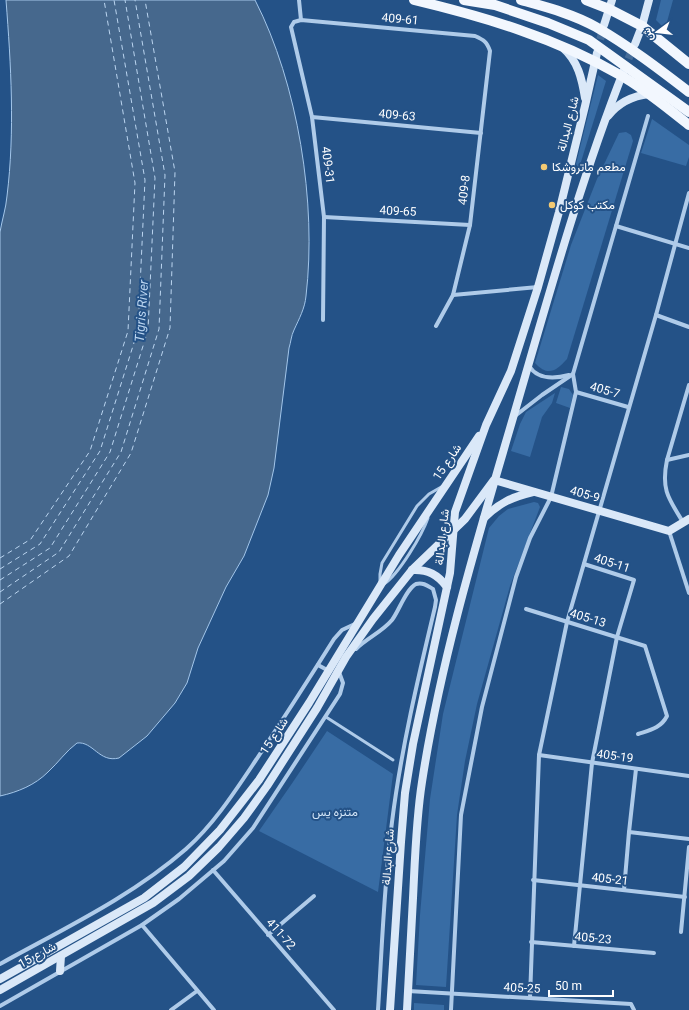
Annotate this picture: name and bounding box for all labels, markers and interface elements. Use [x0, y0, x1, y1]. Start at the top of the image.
street label: 409-61 [381, 10, 419, 28]
north arrow [637, 12, 677, 52]
text: ش [640, 26, 656, 43]
street label: شارع البدالة [554, 95, 584, 154]
street label: 409-63 [378, 106, 416, 124]
street label: 409-31 [319, 146, 337, 184]
place label: مطعم ماتروشكا [552, 160, 626, 175]
marker: مطعم ماتروشكا [539, 162, 549, 172]
street label: 409-8 [455, 174, 473, 206]
place label: مكتب كوكل [560, 198, 615, 213]
marker: مكتب كوكل [547, 200, 557, 210]
street label: 409-65 [379, 203, 417, 219]
water label: Tigris River [132, 279, 151, 343]
street label: 405-7 [589, 379, 622, 401]
street label: شارع 15 [430, 441, 466, 484]
street label: 405-9 [569, 483, 601, 505]
street label: شارع البدالة [432, 508, 454, 566]
street label: 405-11 [592, 551, 632, 575]
street label: 405-13 [568, 606, 608, 630]
street label: شارع 15 [257, 715, 293, 758]
street label: 405-19 [596, 746, 634, 766]
park label: متنزه يس [312, 805, 358, 820]
street label: شارع البدالة [379, 828, 399, 886]
street label: 405-21 [591, 870, 629, 888]
street label: 411-72 [264, 915, 299, 953]
street label: 405-23 [574, 929, 612, 947]
street label: شارع 15 [16, 939, 59, 973]
scale bar [549, 972, 613, 998]
text: 50 m [555, 979, 582, 993]
street label: 405-25 [503, 980, 541, 996]

